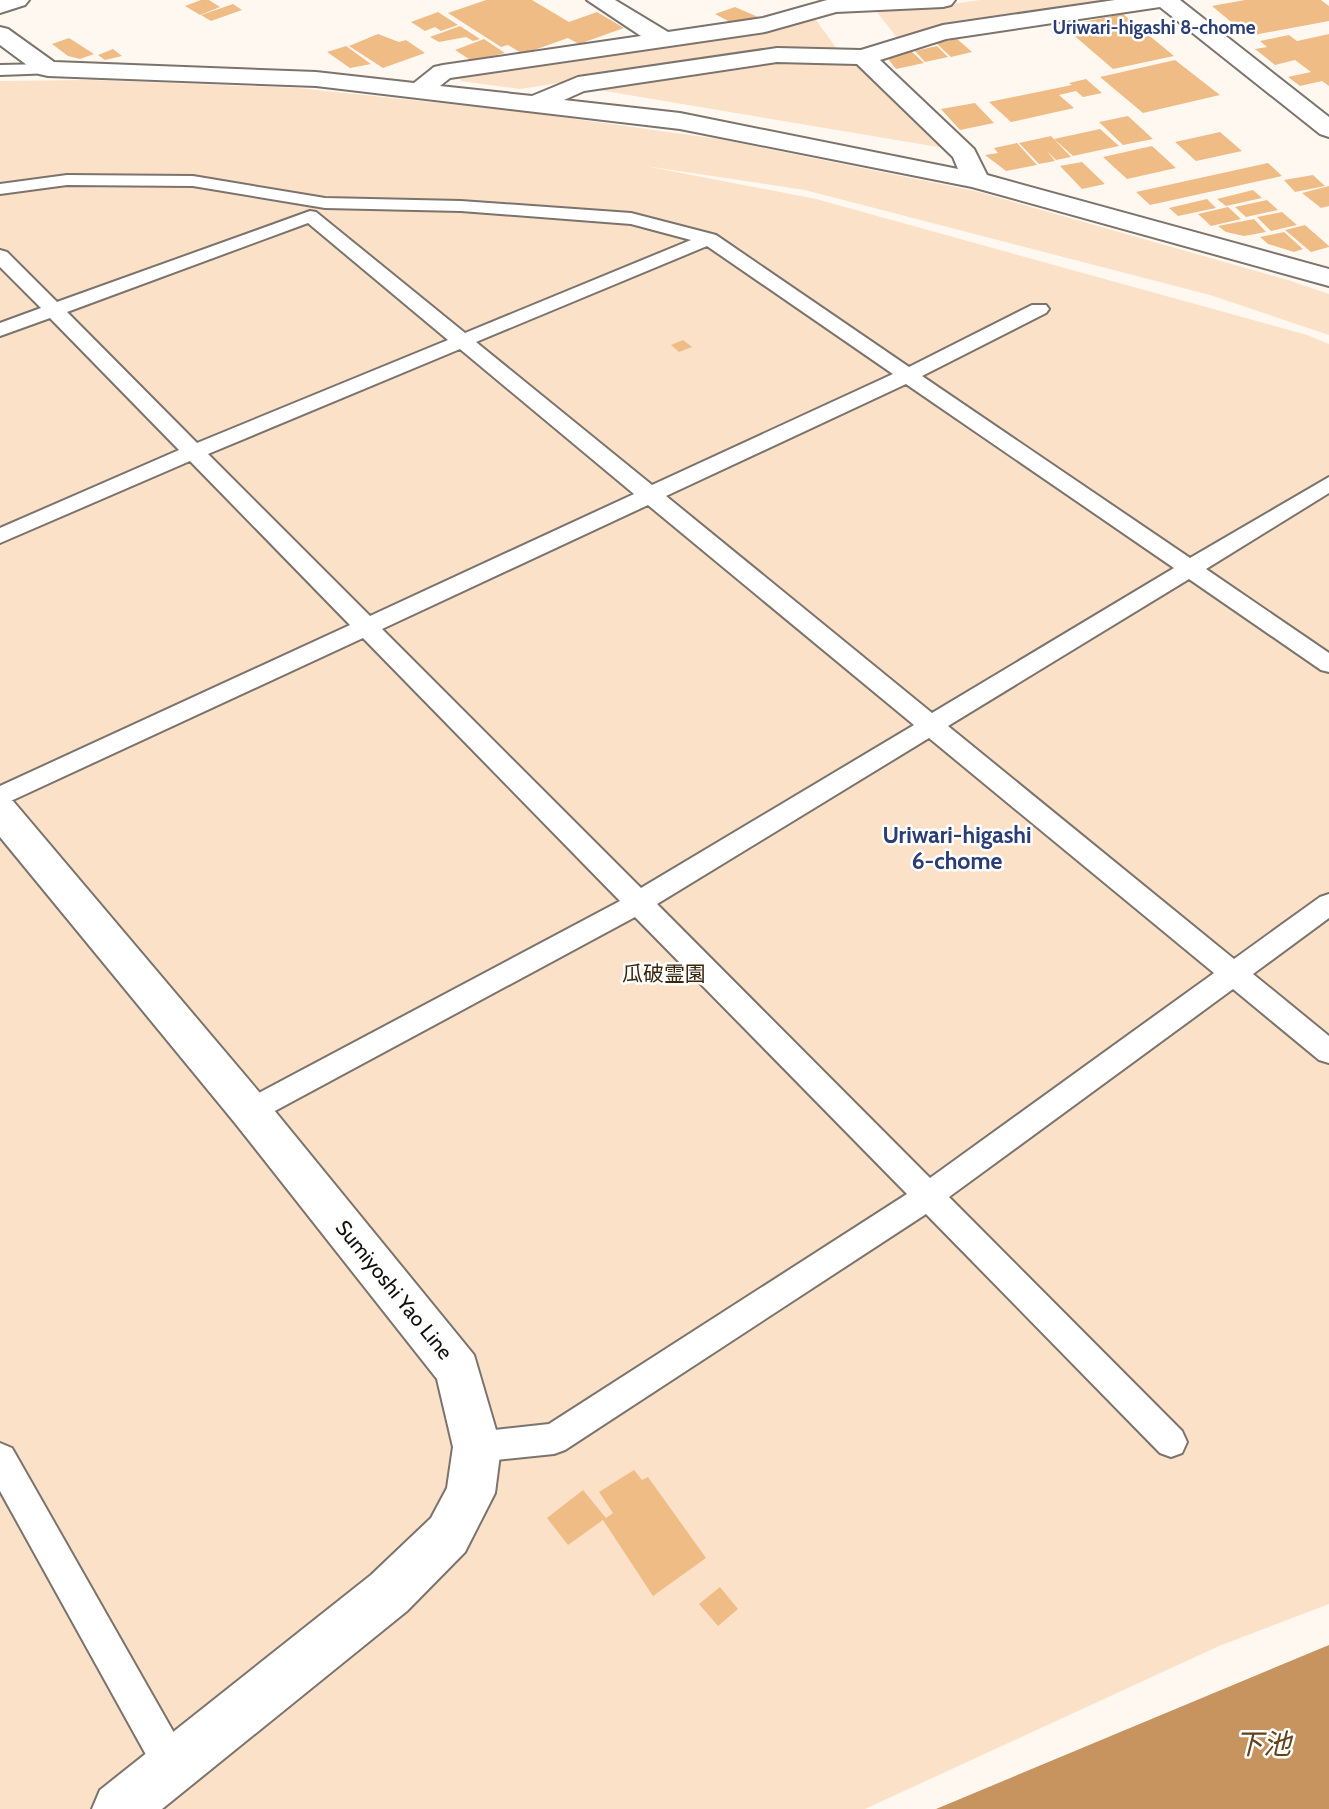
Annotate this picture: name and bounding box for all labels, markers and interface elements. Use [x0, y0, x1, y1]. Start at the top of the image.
district label: Uriwari-higashi 8-chome [1052, 16, 1256, 39]
district label: Uriwari-higashi 6-chome [882, 821, 1032, 875]
park label: 瓜破霊園 [622, 961, 706, 986]
street label: Sumiyoshi Yao Line [331, 1215, 458, 1364]
water label: 下池 [1235, 1727, 1294, 1761]

